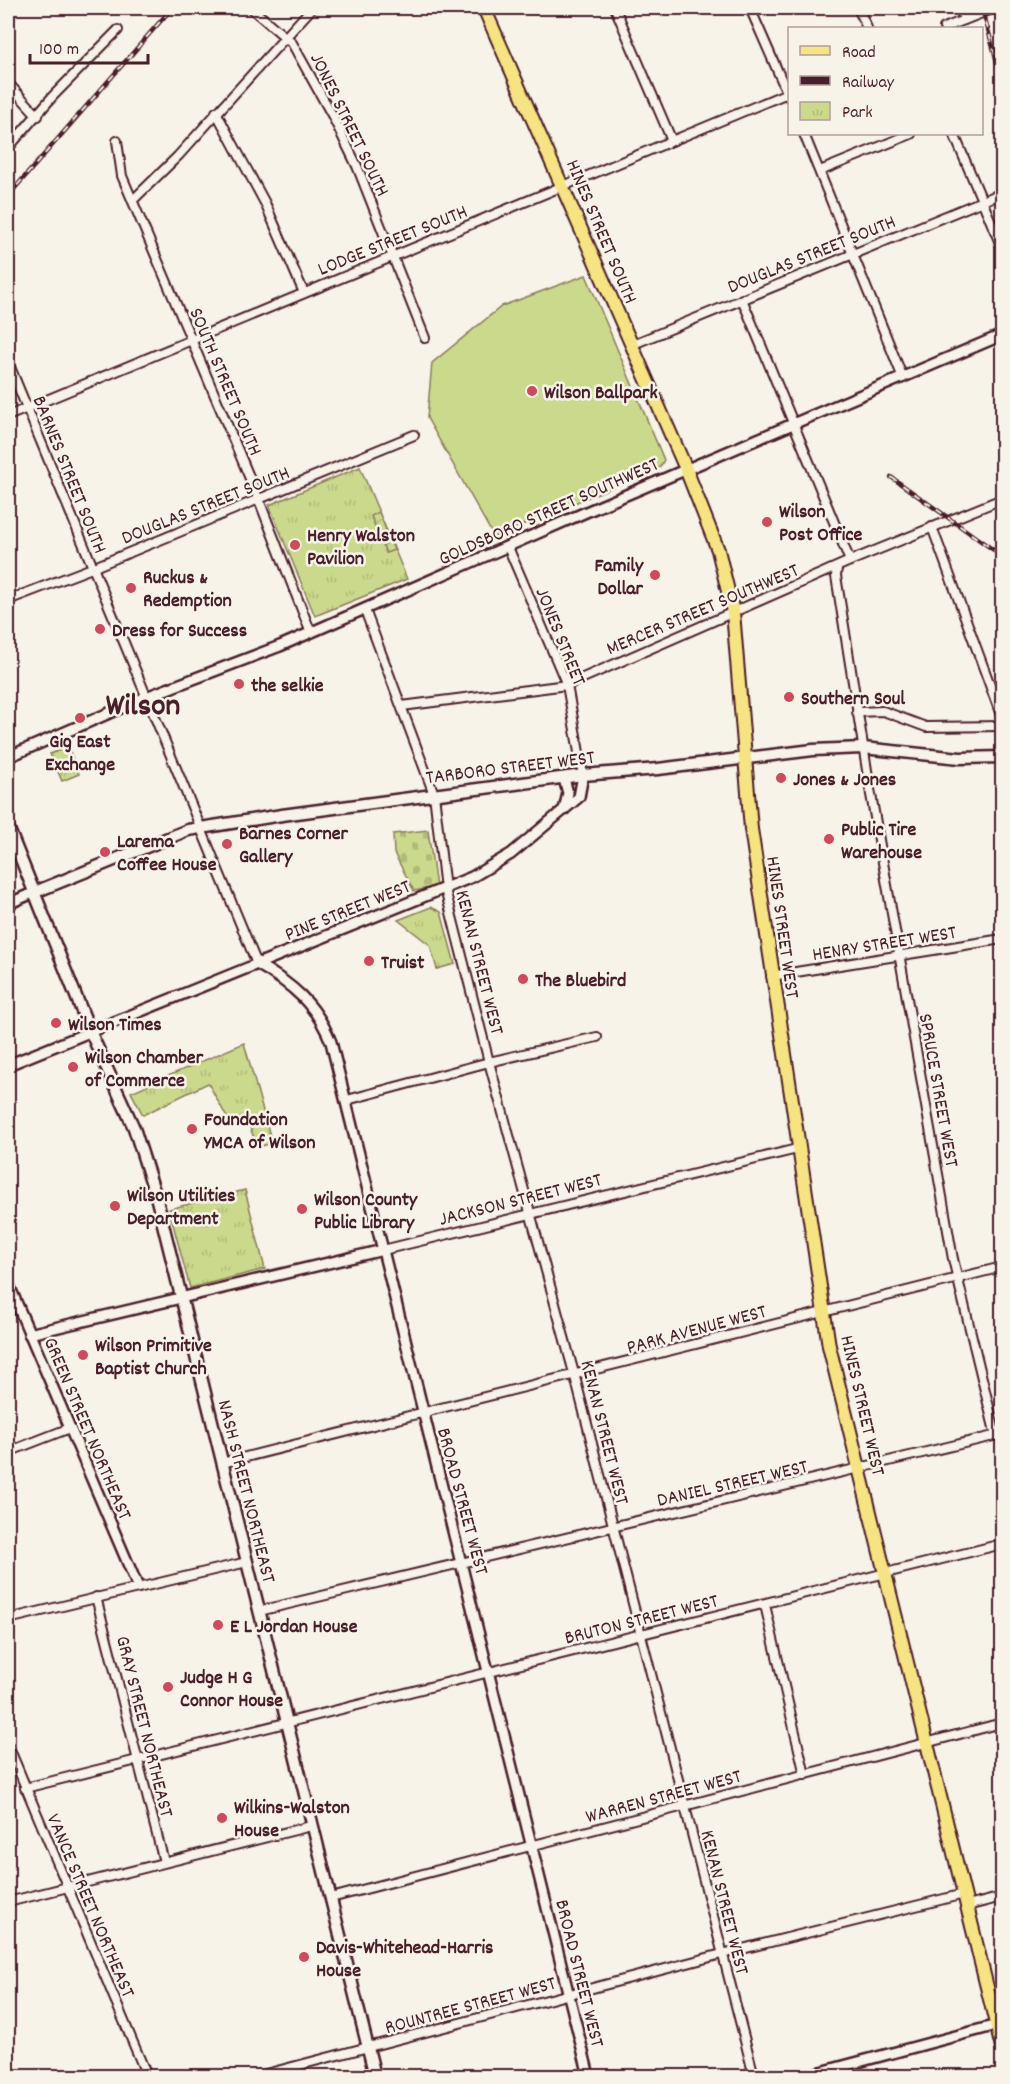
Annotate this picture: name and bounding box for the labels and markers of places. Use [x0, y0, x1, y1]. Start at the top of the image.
place label: Wilson Ballpark [544, 380, 658, 408]
marker: Wilson Ballpark [525, 384, 539, 398]
place label: Wilson Post Office [779, 499, 863, 550]
marker: Wilson Post Office [760, 515, 774, 529]
place label: Henry Walston Pavilion [307, 523, 415, 574]
marker: Henry Walston Pavilion [288, 538, 302, 552]
place label: Family Dollar [594, 553, 644, 604]
place label: Ruckus & Redemption [143, 565, 232, 616]
marker: Family Dollar [648, 568, 662, 582]
marker: Ruckus & Redemption [124, 581, 138, 595]
place label: Dress for Success [112, 618, 247, 646]
marker: Dress for Success [93, 622, 107, 636]
place label: the selkie [251, 673, 324, 701]
marker: the selkie [232, 677, 246, 691]
place label: Southern Soul [801, 686, 905, 714]
marker: Southern Soul [782, 690, 796, 704]
marker: Gig East Exchange [73, 711, 87, 725]
place label: Gig East Exchange [45, 729, 115, 780]
place label: Jones & Jones [793, 767, 896, 795]
marker: Jones & Jones [774, 771, 788, 785]
place label: Public Tire Warehouse [841, 817, 922, 868]
place label: Barnes Corner Gallery [239, 821, 349, 872]
place label: Larema Coffee House [117, 829, 217, 880]
marker: Public Tire Warehouse [822, 832, 836, 846]
marker: Barnes Corner Gallery [220, 837, 234, 851]
marker: Larema Coffee House [98, 845, 112, 859]
place label: Truist [381, 950, 425, 978]
marker: Truist [362, 954, 376, 968]
place label: The Bluebird [535, 968, 626, 996]
marker: The Bluebird [516, 972, 530, 986]
place label: Wilson Times [68, 1012, 162, 1040]
marker: Wilson Times [49, 1016, 63, 1030]
place label: Wilson Chamber of Commerce [85, 1045, 204, 1096]
marker: Wilson Chamber of Commerce [66, 1060, 80, 1074]
place label: Foundation YMCA of Wilson [203, 1107, 315, 1158]
marker: Foundation YMCA of Wilson [185, 1122, 199, 1136]
place label: Wilson Utilities Department [127, 1183, 235, 1234]
place label: Wilson County Public Library [314, 1187, 418, 1238]
marker: Wilson Utilities Department [108, 1199, 122, 1213]
marker: Wilson County Public Library [295, 1202, 309, 1216]
place label: Wilson Primitive Baptist Church [95, 1333, 212, 1384]
marker: Wilson Primitive Baptist Church [76, 1348, 90, 1362]
place label: E L Jordan House [230, 1614, 358, 1642]
marker: E L Jordan House [211, 1618, 225, 1632]
place label: Judge H G Connor House [180, 1665, 283, 1716]
marker: Judge H G Connor House [161, 1680, 175, 1694]
place label: Wilkins-Walston House [234, 1795, 350, 1846]
marker: Wilkins-Walston House [215, 1811, 229, 1825]
place label: Davis-Whitehead-Harris House [316, 1935, 494, 1986]
marker: Davis-Whitehead-Harris House [297, 1950, 311, 1964]

